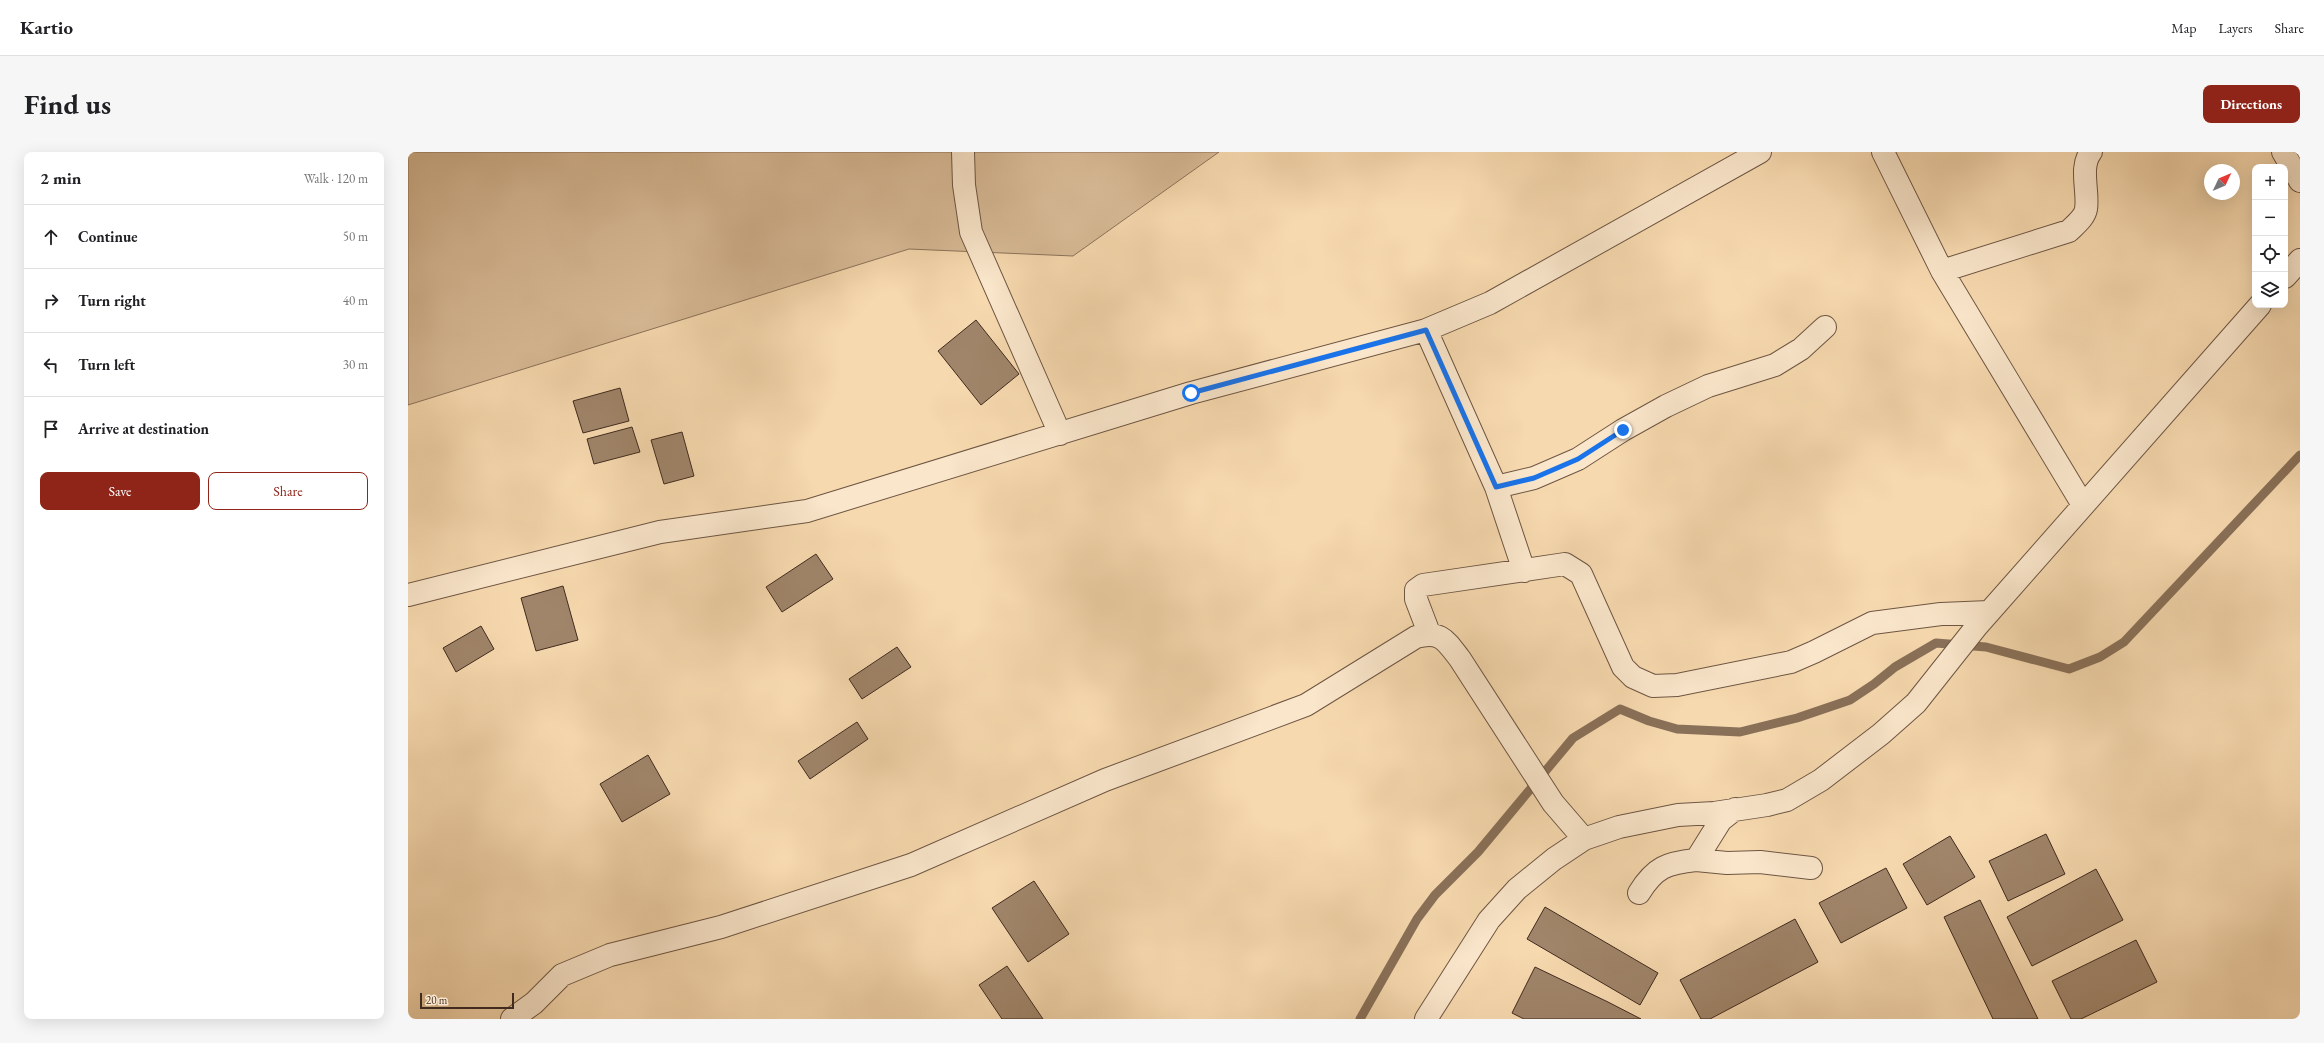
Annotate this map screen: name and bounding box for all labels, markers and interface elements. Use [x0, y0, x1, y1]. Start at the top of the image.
text: Kartio [20, 15, 73, 40]
text: Map [2171, 19, 2196, 37]
text: Layers [2218, 19, 2253, 37]
text: Share [2275, 19, 2304, 37]
button: Directions [2203, 85, 2300, 123]
text: Find us [24, 86, 111, 122]
north arrow [2204, 164, 2240, 200]
map controls [2252, 164, 2288, 308]
button: + [2252, 164, 2288, 200]
text: 2 min [40, 167, 81, 189]
text: Walk · 120 m [304, 170, 368, 187]
button: − [2252, 200, 2288, 236]
icon: ahead [40, 226, 62, 248]
text: Continue [78, 227, 138, 246]
text: 50 m [343, 228, 368, 245]
button: locate [2252, 236, 2288, 272]
button: layers [2252, 272, 2288, 308]
icon: right [40, 290, 62, 312]
text: Turn right [78, 291, 146, 310]
text: 40 m [343, 292, 368, 309]
icon: left [40, 354, 62, 376]
text: Turn left [78, 355, 135, 374]
text: 30 m [343, 356, 368, 373]
route start [1182, 384, 1200, 402]
icon: arrive [40, 418, 62, 440]
text: Arrive at destination [78, 419, 209, 438]
route end [1614, 421, 1632, 439]
button: Save [40, 472, 200, 510]
button: Share [208, 472, 368, 510]
scale bar [420, 991, 514, 1010]
text: 20 m [426, 993, 447, 1007]

